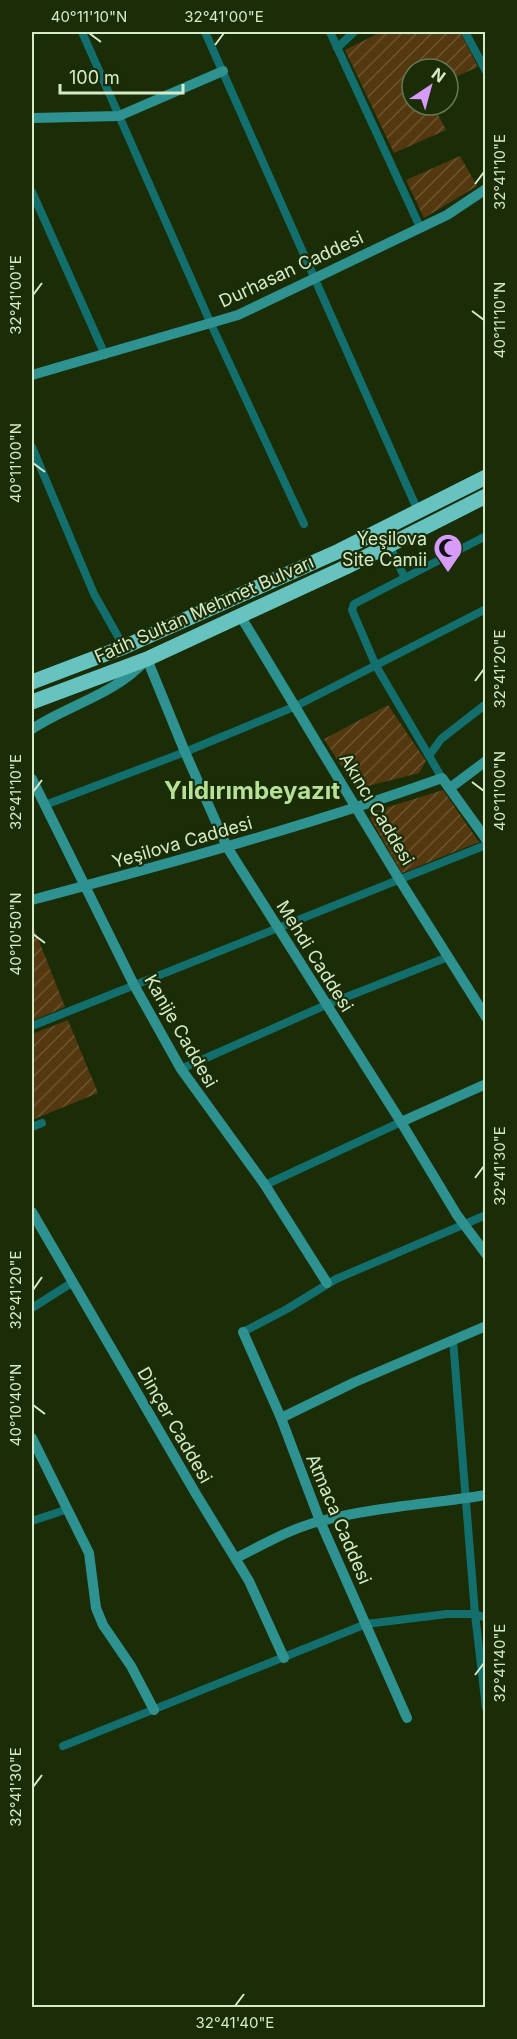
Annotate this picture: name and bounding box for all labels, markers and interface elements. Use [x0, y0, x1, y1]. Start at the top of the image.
text: 40°11'10"N [51, 7, 127, 26]
text: 32°41'00"E [184, 7, 264, 26]
scale bar [60, 57, 183, 95]
north arrow [400, 57, 460, 117]
text: N [428, 63, 450, 87]
text: 100 m [69, 67, 120, 88]
text: 32°41'10"E [490, 134, 509, 210]
street label: Durhasan Caddesi [216, 226, 366, 312]
text: 32°41'00"E [6, 255, 25, 335]
text: 40°11'10"N [490, 282, 509, 358]
text: 40°11'00"N [6, 423, 25, 503]
place label: Yeşilova Site Camii [342, 528, 427, 570]
mosque icon: Yeşilova Site Camii [432, 532, 464, 574]
street label: Fatih Sultan Mehmet Bulvarı [91, 551, 317, 667]
text: 32°41'20"E [490, 629, 509, 709]
street label: Akıncı Caddesi [335, 749, 419, 869]
text: 40°11'00"N [490, 751, 509, 831]
text: 32°41'10"E [6, 754, 25, 830]
district label: Yıldırımbeyazıt [164, 776, 340, 805]
street label: Yeşilova Caddesi [109, 812, 255, 872]
text: 40°10'50"N [6, 893, 25, 975]
street label: Mehdi Caddesi [272, 896, 358, 1016]
street label: Kanije Caddesi [140, 971, 222, 1091]
text: 32°41'30"E [490, 1126, 509, 1206]
text: 32°41'20"E [6, 1250, 25, 1330]
street label: Dinçer Caddesi [133, 1363, 217, 1487]
text: 40°10'40"N [6, 1364, 25, 1446]
street label: Atmaca Caddesi [302, 1451, 376, 1587]
text: 32°41'40"E [490, 1624, 509, 1702]
text: 32°41'30"E [6, 1747, 25, 1827]
text: 32°41'40"E [196, 2013, 274, 2032]

